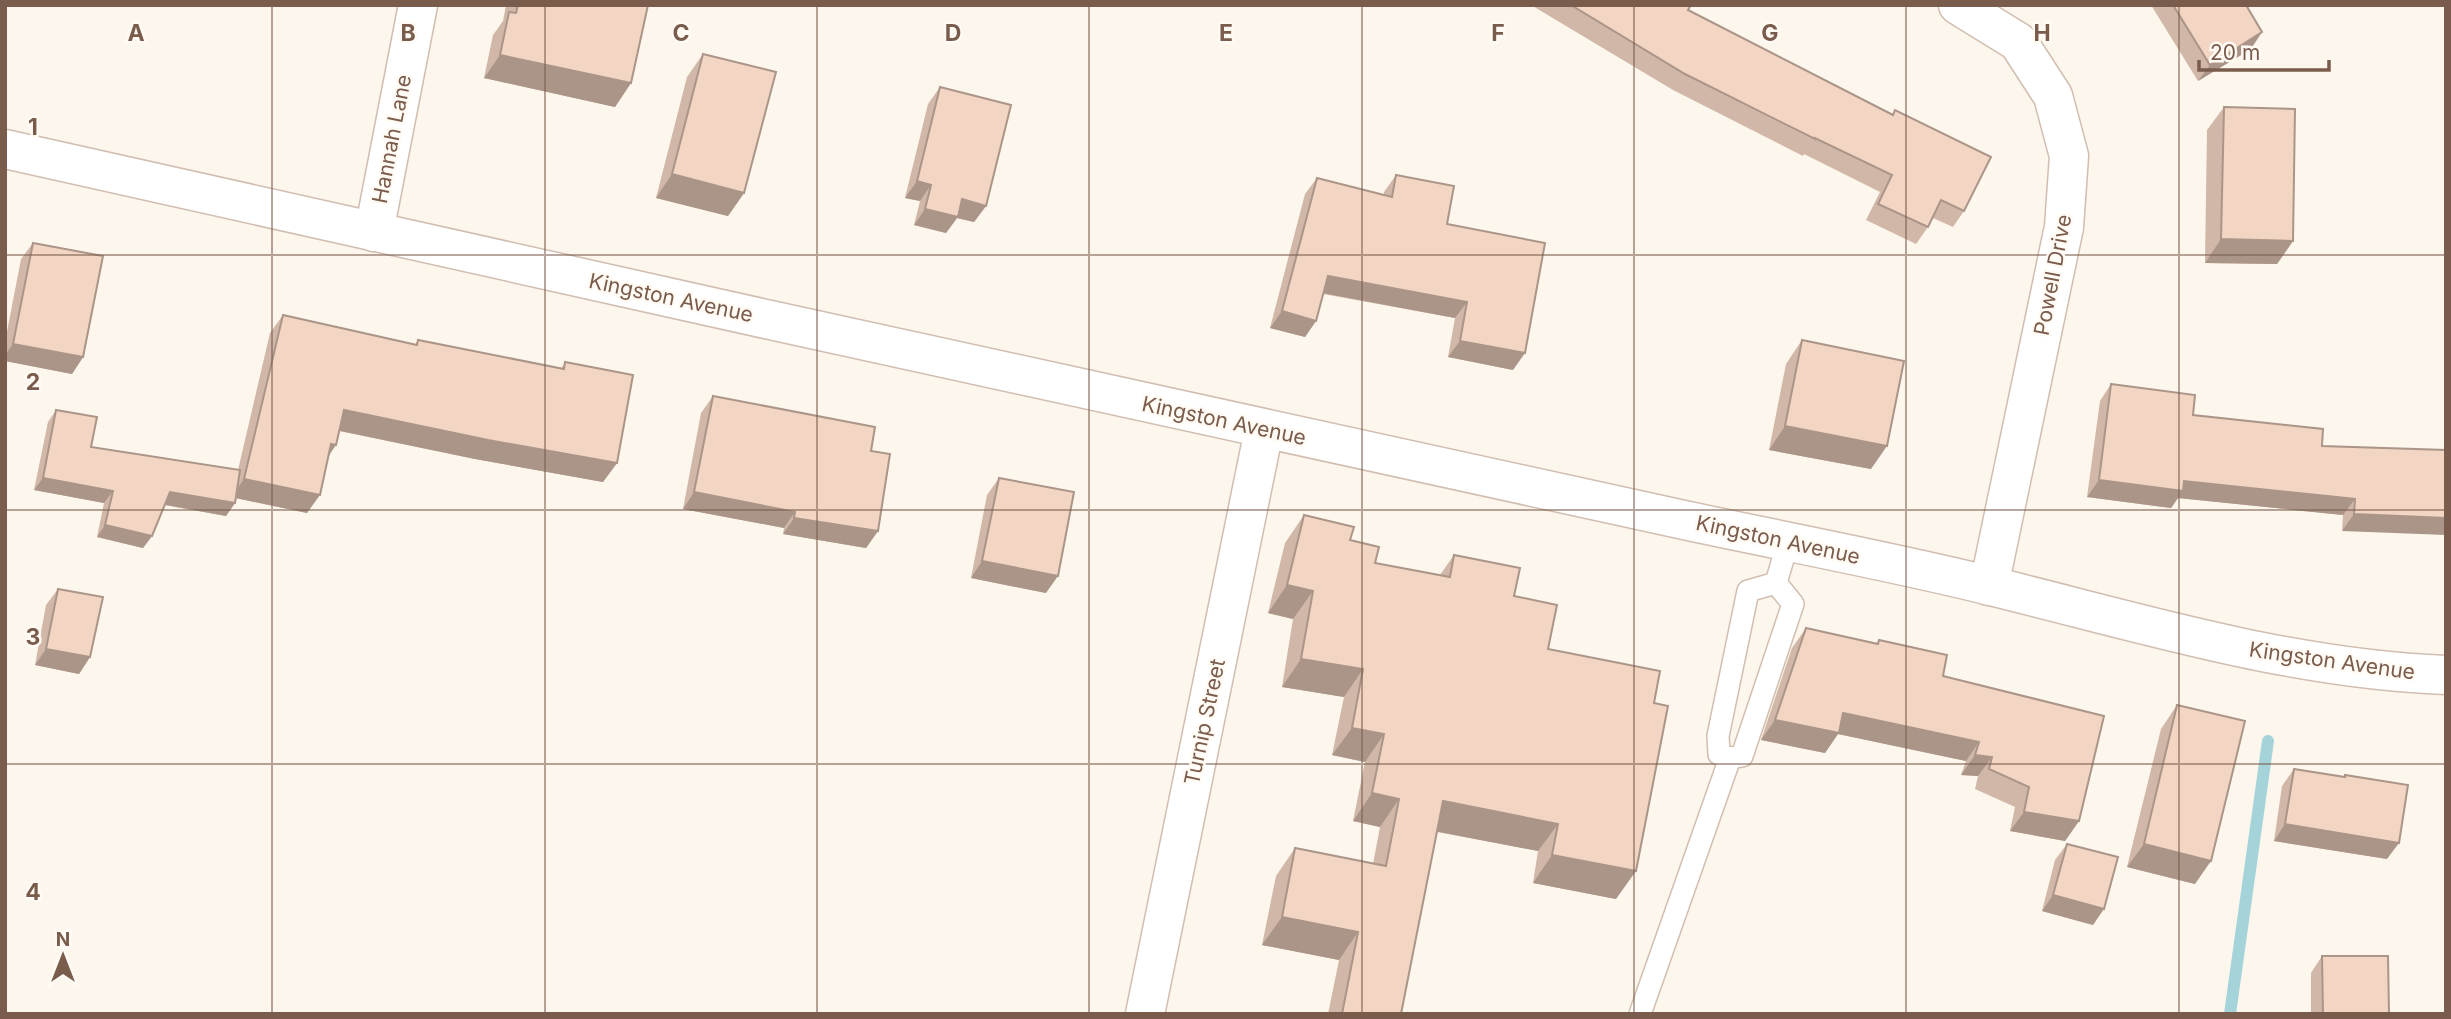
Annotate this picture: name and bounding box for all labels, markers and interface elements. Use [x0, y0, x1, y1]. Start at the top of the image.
text: A [127, 19, 145, 47]
text: B [400, 19, 416, 47]
text: C [672, 19, 690, 47]
text: D [945, 19, 961, 47]
text: E [1219, 19, 1233, 47]
text: F [1491, 19, 1505, 47]
text: G [1761, 19, 1779, 47]
text: H [2033, 19, 2051, 47]
scale bar [2199, 28, 2328, 72]
text: 20 m [2210, 40, 2260, 65]
street label: Hannah Lane [367, 72, 416, 205]
text: 1 [28, 113, 38, 141]
street label: Powell Drive [2029, 212, 2076, 338]
street label: Kingston Avenue [587, 268, 755, 327]
text: 2 [26, 368, 40, 396]
street label: Kingston Avenue [1140, 391, 1308, 450]
street label: Kingston Avenue [1694, 510, 1862, 569]
text: 3 [26, 623, 40, 651]
street label: Kingston Avenue [2248, 636, 2417, 685]
street label: Turnip Street [1179, 656, 1230, 787]
text: 4 [25, 878, 41, 906]
north arrow [28, 921, 98, 991]
text: N [56, 928, 70, 951]

